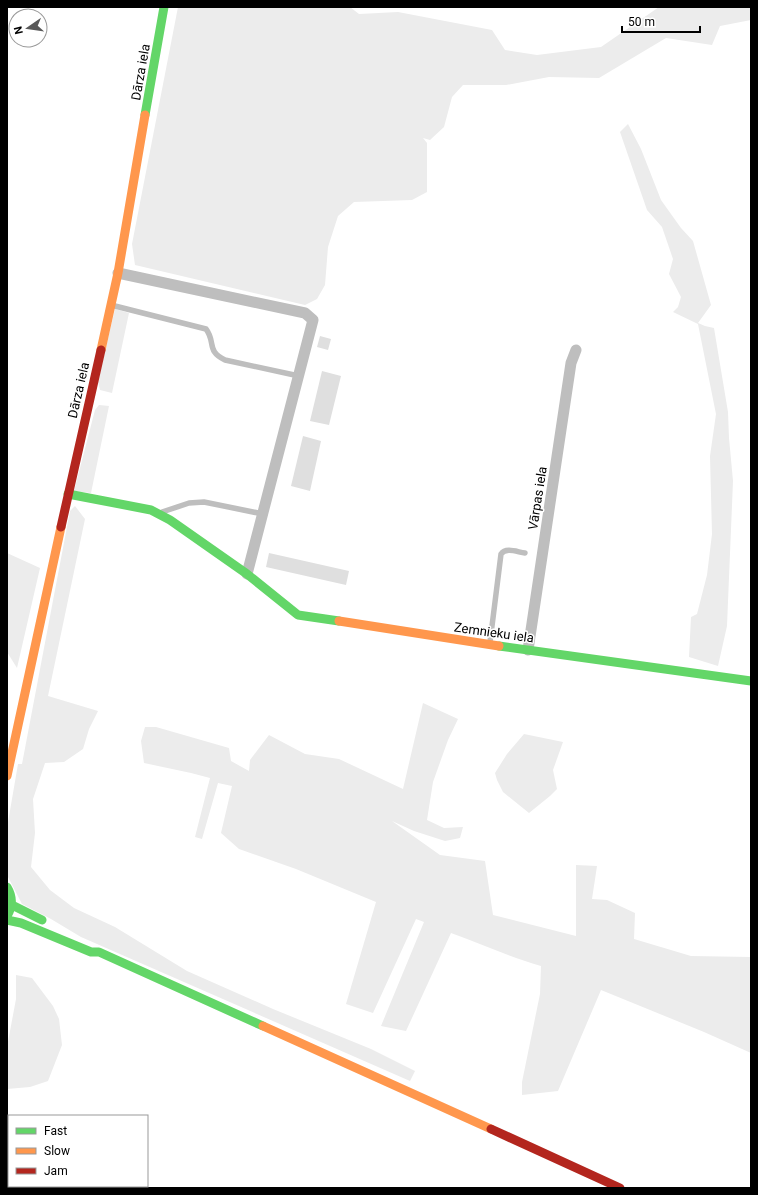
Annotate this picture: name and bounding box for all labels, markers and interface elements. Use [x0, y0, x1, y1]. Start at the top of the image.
north arrow [8, 8, 48, 48]
scale bar [622, 8, 700, 34]
text: 50 m [628, 15, 655, 29]
text: N [11, 25, 26, 35]
street label: Dārza iela [128, 43, 153, 101]
street label: Dārza iela [65, 361, 92, 420]
street label: Vārpas iela [525, 465, 550, 531]
street label: Zemnieku iela [453, 619, 535, 646]
legend [8, 1115, 148, 1187]
text: Fast [44, 1124, 67, 1138]
text: Slow [44, 1144, 70, 1158]
text: Jam [44, 1164, 68, 1178]

